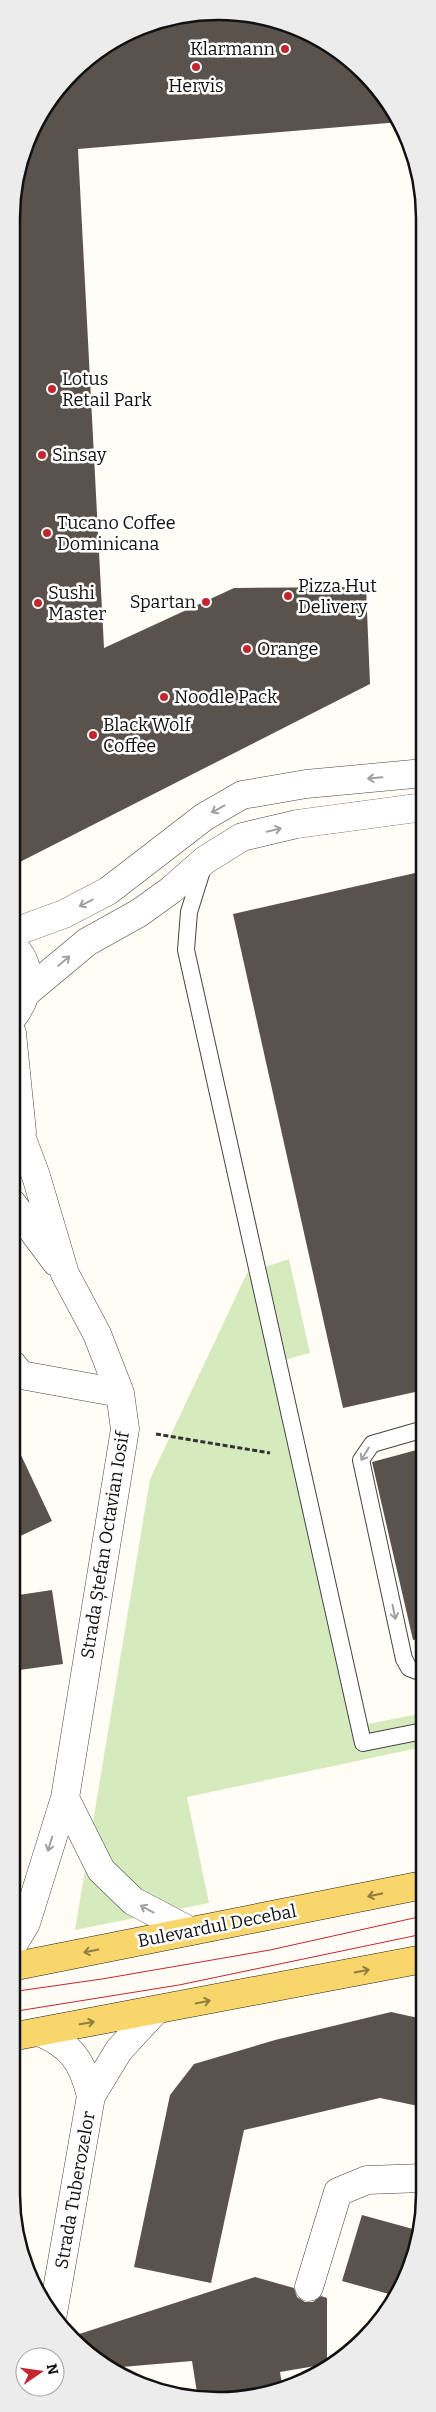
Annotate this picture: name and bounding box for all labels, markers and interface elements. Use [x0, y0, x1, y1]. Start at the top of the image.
place label: Klarmann [190, 38, 276, 60]
marker: Klarmann [279, 43, 291, 55]
marker: Hervis [190, 61, 202, 73]
place label: Hervis [168, 75, 224, 97]
place label: Lotus Retail Park [62, 368, 152, 411]
marker: Lotus Retail Park [46, 383, 58, 395]
place label: Sinsay [52, 444, 107, 466]
marker: Sinsay [36, 449, 48, 461]
place label: Tucano Coffee Dominicana [57, 512, 176, 555]
marker: Tucano Coffee Dominicana [41, 527, 53, 539]
place label: Pizza Hut Delivery [298, 575, 377, 618]
place label: Sushi Master [48, 582, 106, 625]
marker: Pizza Hut Delivery [282, 590, 294, 602]
place label: Spartan [130, 591, 197, 613]
marker: Spartan [200, 596, 212, 608]
marker: Sushi Master [32, 597, 44, 609]
place label: Orange [257, 638, 318, 660]
marker: Orange [241, 643, 253, 655]
place label: Noodle Pack [174, 686, 278, 708]
marker: Noodle Pack [158, 691, 170, 703]
place label: Black Wolf Coffee [103, 714, 193, 757]
marker: Black Wolf Coffee [87, 729, 99, 741]
one-way arrow [368, 773, 384, 783]
one-way arrow [210, 804, 225, 814]
one-way arrow [266, 825, 282, 834]
one-way arrow [78, 898, 93, 908]
one-way arrow [58, 955, 71, 966]
street label: Strada Ștefan Octavian Iosif [76, 1428, 134, 1660]
one-way arrow [360, 1447, 370, 1461]
one-way arrow [390, 1603, 399, 1619]
one-way arrow [45, 1836, 55, 1852]
one-way arrow [368, 1891, 384, 1900]
street label: Bulevardul Decebal [136, 1900, 298, 1952]
one-way arrow [141, 1903, 155, 1913]
one-way arrow [84, 1947, 100, 1956]
one-way arrow [354, 1966, 370, 1976]
one-way arrow [194, 1997, 210, 2006]
one-way arrow [79, 2018, 95, 2028]
street label: Strada Tuberozelor [50, 2109, 100, 2271]
north arrow [15, 2347, 65, 2397]
text: N [43, 2362, 62, 2377]

